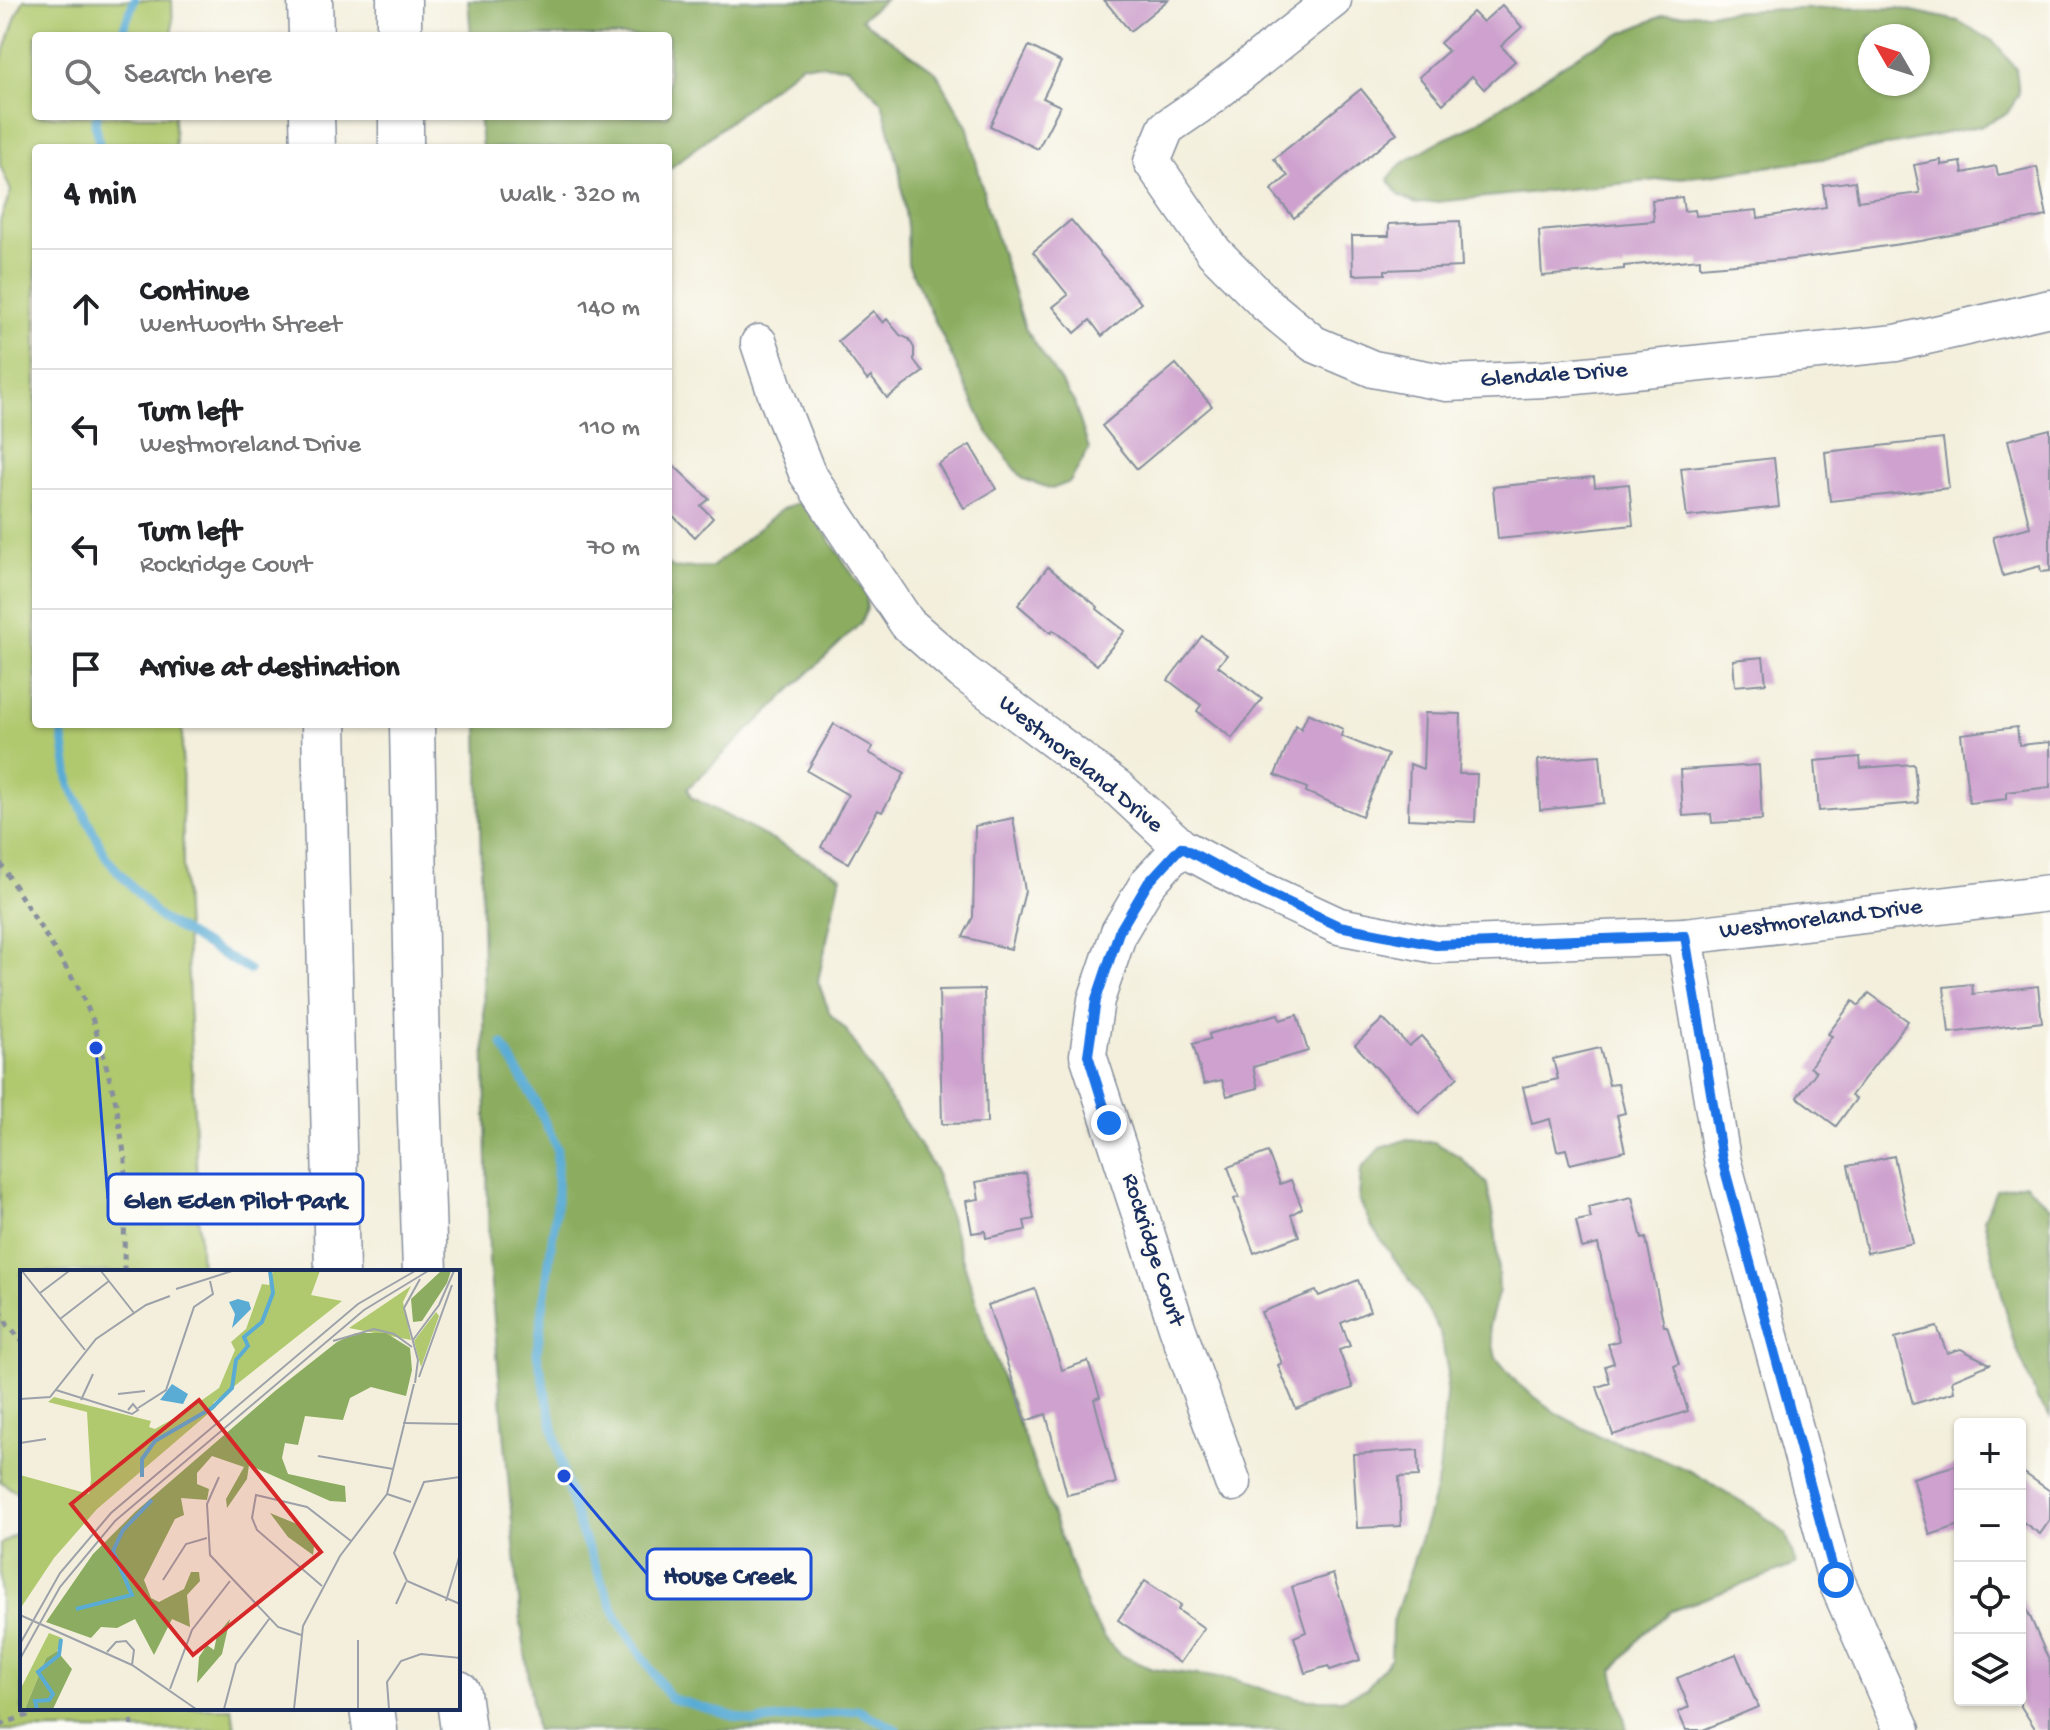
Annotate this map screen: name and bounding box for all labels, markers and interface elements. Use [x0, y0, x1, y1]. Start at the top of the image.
north arrow [1858, 24, 1930, 96]
search box [32, 32, 672, 120]
icon: search [60, 54, 104, 98]
text: Search here [124, 59, 272, 94]
text: 4 min [64, 176, 136, 216]
text: Walk · 320 m [500, 181, 640, 212]
text: Continue [140, 276, 249, 311]
icon: ahead [64, 287, 108, 331]
text: 140 m [578, 294, 640, 325]
text: Wentworth Street [140, 311, 341, 342]
street label: Glendale Drive [1480, 356, 1629, 396]
text: Turn left [140, 396, 241, 431]
icon: left [64, 407, 108, 451]
text: 110 m [580, 414, 640, 445]
text: Westmoreland Drive [140, 431, 361, 462]
text: Turn left [140, 516, 241, 551]
icon: left [64, 527, 108, 571]
text: 70 m [587, 534, 640, 565]
text: Rockridge Court [140, 551, 312, 582]
icon: arrive [64, 647, 108, 691]
text: Arrive at destination [140, 652, 400, 687]
street label: Westmoreland Drive [992, 690, 1169, 841]
street label: Westmoreland Drive [1718, 893, 1925, 947]
route end [1091, 1105, 1127, 1141]
street label: Rockridge Court [1114, 1170, 1191, 1332]
callout: Glen Eden Pilot Park [108, 1174, 363, 1224]
text: Glen Eden Pilot Park [124, 1188, 350, 1219]
inset map [20, 1270, 460, 1710]
map controls [1954, 1418, 2026, 1706]
button: + [1954, 1418, 2026, 1490]
button: − [1954, 1490, 2026, 1562]
callout: House Creek [647, 1549, 811, 1599]
route start [1818, 1562, 1854, 1598]
button: locate [1954, 1562, 2026, 1634]
text: House Creek [663, 1563, 798, 1594]
button: layers [1954, 1634, 2026, 1706]

